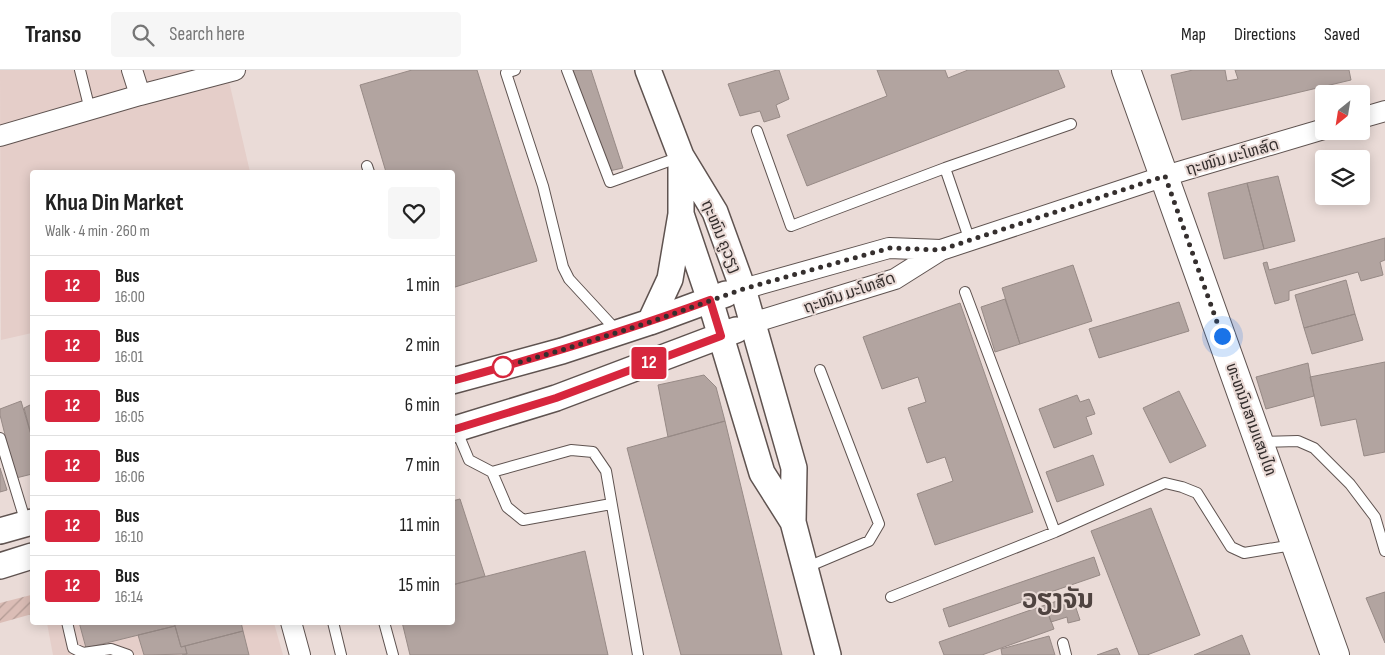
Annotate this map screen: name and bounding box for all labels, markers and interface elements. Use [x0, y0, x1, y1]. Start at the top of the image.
search box [111, 12, 461, 57]
text: Transo [25, 20, 81, 49]
icon: search [129, 21, 157, 49]
text: Search here [169, 23, 245, 46]
text: Map [1181, 24, 1206, 45]
text: Directions [1234, 24, 1296, 45]
text: Saved [1324, 24, 1360, 45]
north arrow [1315, 85, 1370, 140]
map controls [1315, 85, 1370, 205]
street label: ຖະໜົນ ມະໂຫສົດ [1184, 135, 1281, 180]
button: layers [1315, 150, 1370, 205]
button: heart [388, 187, 440, 239]
text: Khua Din Market [45, 188, 183, 217]
street label: ຖະໜົນ ຄູວຽງ [697, 197, 745, 276]
text: Walk · 4 min · 260 m [45, 222, 150, 241]
text: Bus [115, 265, 140, 288]
street label: ຖະໜົນ ມະໂຫສົດ [801, 269, 898, 318]
text: 1 min [406, 274, 440, 297]
text: 12 [65, 275, 80, 296]
text: 16:00 [115, 288, 145, 307]
your location [1210, 324, 1235, 349]
text: Bus [115, 325, 140, 348]
text: 2 min [405, 334, 440, 357]
text: 12 [65, 335, 80, 356]
line badge: 12 [626, 347, 672, 379]
text: 16:01 [115, 348, 143, 367]
text: 12 [641, 352, 657, 373]
unlabelled marker [492, 356, 514, 378]
street label: ທະຫນົນສາມແສນໄທ [1221, 360, 1280, 479]
text: Bus [115, 385, 140, 408]
text: 6 min [405, 394, 440, 417]
text: 12 [65, 395, 80, 416]
text: 16:05 [115, 408, 144, 427]
text: Bus [115, 445, 140, 468]
text: 7 min [406, 454, 440, 477]
text: 12 [65, 455, 80, 476]
text: 16:06 [115, 468, 145, 487]
text: Bus [115, 505, 140, 528]
text: 11 min [400, 514, 440, 537]
text: 12 [65, 515, 80, 536]
text: 16:10 [115, 528, 143, 547]
text: Bus [115, 565, 140, 588]
text: 15 min [399, 574, 440, 597]
text: 12 [65, 575, 80, 596]
district label: ວຽງຈັນ [1022, 585, 1094, 616]
text: 16:14 [115, 588, 143, 607]

